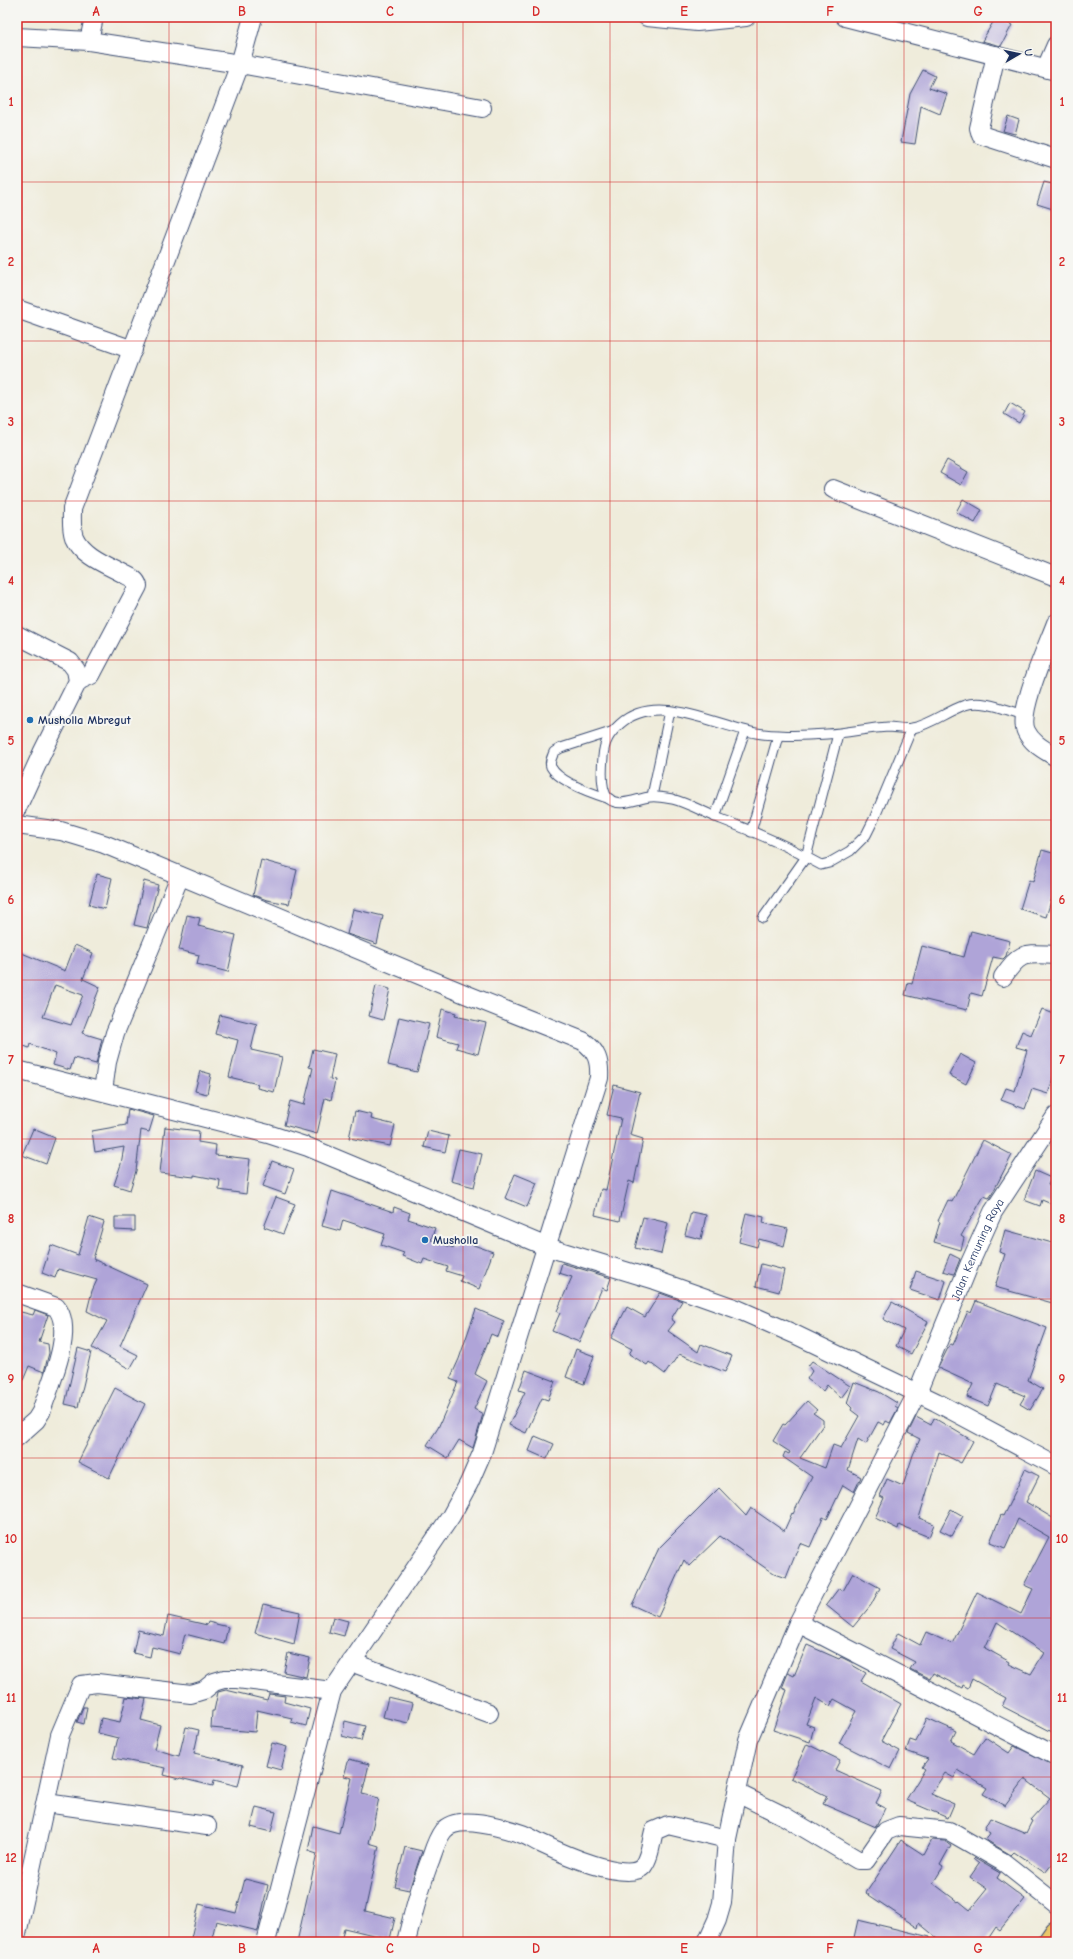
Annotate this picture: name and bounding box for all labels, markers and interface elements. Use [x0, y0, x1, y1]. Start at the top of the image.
text: A [92, 4, 100, 19]
text: B [238, 4, 246, 19]
text: C [386, 4, 394, 19]
text: D [532, 4, 540, 19]
text: E [680, 4, 688, 19]
text: F [826, 4, 834, 19]
text: G [973, 4, 983, 19]
north arrow [999, 34, 1039, 74]
text: U [1021, 48, 1035, 57]
text: 1 [8, 94, 14, 109]
text: 1 [1059, 94, 1065, 109]
text: 2 [8, 254, 14, 269]
text: 2 [1059, 254, 1065, 269]
text: 3 [8, 414, 14, 429]
text: 3 [1059, 414, 1065, 429]
text: 4 [8, 573, 14, 588]
text: 4 [1059, 573, 1065, 588]
place label: Musholla Mbregut [38, 713, 132, 727]
marker: Musholla Mbregut [25, 715, 35, 725]
text: 5 [8, 733, 15, 748]
text: 5 [1059, 733, 1066, 748]
text: 6 [8, 892, 15, 907]
text: 6 [1059, 892, 1066, 907]
text: 7 [8, 1052, 14, 1067]
text: 7 [1059, 1052, 1065, 1067]
street label: Jalan Kemuning Raya [948, 1196, 1007, 1303]
text: 8 [8, 1211, 14, 1226]
text: 8 [1059, 1211, 1065, 1226]
place label: Musholla [433, 1233, 478, 1247]
marker: Musholla [420, 1235, 430, 1245]
text: 9 [8, 1371, 15, 1386]
text: 9 [1059, 1371, 1066, 1386]
text: 10 [5, 1531, 17, 1546]
text: 10 [1056, 1531, 1068, 1546]
text: 11 [6, 1690, 16, 1705]
text: 11 [1057, 1690, 1067, 1705]
text: 12 [5, 1850, 17, 1865]
text: 12 [1056, 1850, 1068, 1865]
text: A [92, 1941, 100, 1956]
text: B [238, 1941, 246, 1956]
text: C [386, 1941, 394, 1956]
text: D [532, 1941, 540, 1956]
text: E [680, 1941, 688, 1956]
text: F [826, 1941, 834, 1956]
text: G [973, 1941, 983, 1956]

